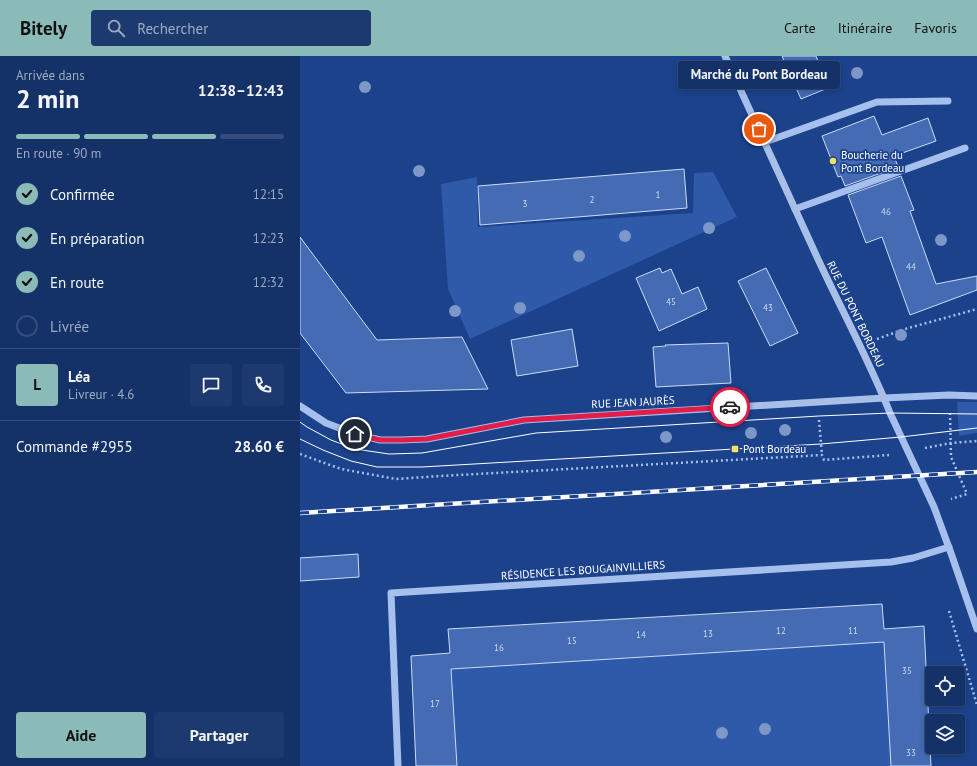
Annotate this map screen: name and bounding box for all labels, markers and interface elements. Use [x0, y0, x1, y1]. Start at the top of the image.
search box [91, 10, 371, 46]
text: Bitely [20, 16, 67, 40]
icon: search [105, 17, 127, 39]
text: Rechercher [137, 19, 208, 38]
text: Carte [784, 19, 816, 37]
text: Itinéraire [838, 19, 892, 37]
text: Favoris [914, 19, 957, 37]
callout: Marché du Pont Bordeau [678, 61, 840, 89]
text: Marché du Pont Bordeau [691, 66, 827, 83]
text: Arrivée dans [16, 67, 85, 84]
text: 12:38–12:43 [198, 81, 284, 100]
text: 2 min [16, 82, 79, 115]
pin [742, 112, 776, 146]
icon: bag [748, 118, 770, 140]
text: En route · 90 m [16, 145, 101, 162]
place label: Boucherie du Pont Bordeau [841, 148, 904, 175]
marker: Boucherie du Pont Bordeau [828, 156, 838, 166]
icon: check [16, 183, 38, 205]
text: Confirmée [50, 185, 115, 204]
text: 12:15 [253, 186, 284, 203]
house number: 1 [656, 189, 661, 200]
house number: 2 [590, 194, 595, 205]
house number: 3 [523, 198, 528, 209]
house number: 46 [881, 206, 891, 217]
icon: check [16, 227, 38, 249]
text: En préparation [50, 229, 145, 248]
text: 12:23 [253, 230, 284, 247]
street label: RUE DU PONT BORDEAU [824, 259, 888, 369]
house number: 44 [906, 261, 916, 272]
icon: check [16, 271, 38, 293]
text: En route [50, 273, 104, 292]
text: 12:32 [253, 274, 284, 291]
house number: 45 [666, 296, 676, 307]
house number: 43 [763, 302, 773, 313]
text: Livrée [50, 317, 89, 336]
button: chat [190, 364, 232, 406]
button: phone [242, 364, 284, 406]
text: Léa [68, 367, 90, 386]
text: L [33, 375, 41, 394]
text: Livreur · 4.6 [68, 386, 134, 403]
courier [710, 387, 750, 427]
street label: RUE JEAN JAURÈS [591, 393, 675, 411]
icon: car [719, 396, 741, 418]
pin [338, 417, 372, 451]
icon: home [344, 423, 366, 445]
text: Commande #2955 [16, 437, 133, 456]
text: 28.60 € [234, 437, 284, 456]
place label: Pont Bordeau [743, 442, 806, 456]
marker: Pont Bordeau [730, 444, 740, 454]
street label: RÉSIDENCE LES BOUGAINVILLIERS [500, 557, 666, 583]
house number: 12 [776, 625, 786, 636]
house number: 11 [848, 625, 858, 636]
house number: 13 [703, 628, 713, 639]
house number: 14 [636, 629, 646, 640]
house number: 15 [567, 635, 577, 646]
house number: 16 [494, 642, 504, 653]
house number: 35 [902, 665, 912, 676]
map controls [925, 666, 965, 754]
button: locate [925, 666, 965, 706]
house number: 17 [430, 698, 440, 709]
button: Aide [16, 712, 146, 758]
button: Partager [154, 712, 284, 758]
button: layers [925, 714, 965, 754]
house number: 33 [906, 747, 916, 758]

